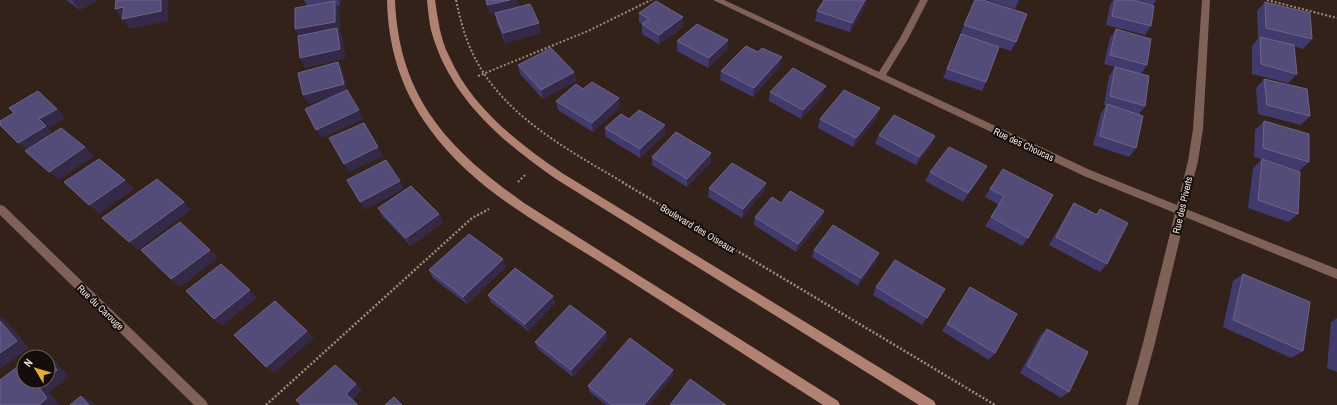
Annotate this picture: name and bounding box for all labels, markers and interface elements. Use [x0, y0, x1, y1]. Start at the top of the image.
street label: Rue des Choucas [992, 125, 1056, 164]
street label: Rue des Piverts [1170, 175, 1195, 235]
street label: Boulevard des Oiseaux [658, 201, 738, 256]
street label: Rue du Carouge [74, 282, 127, 333]
north arrow [16, 349, 56, 389]
text: N [21, 356, 36, 370]

